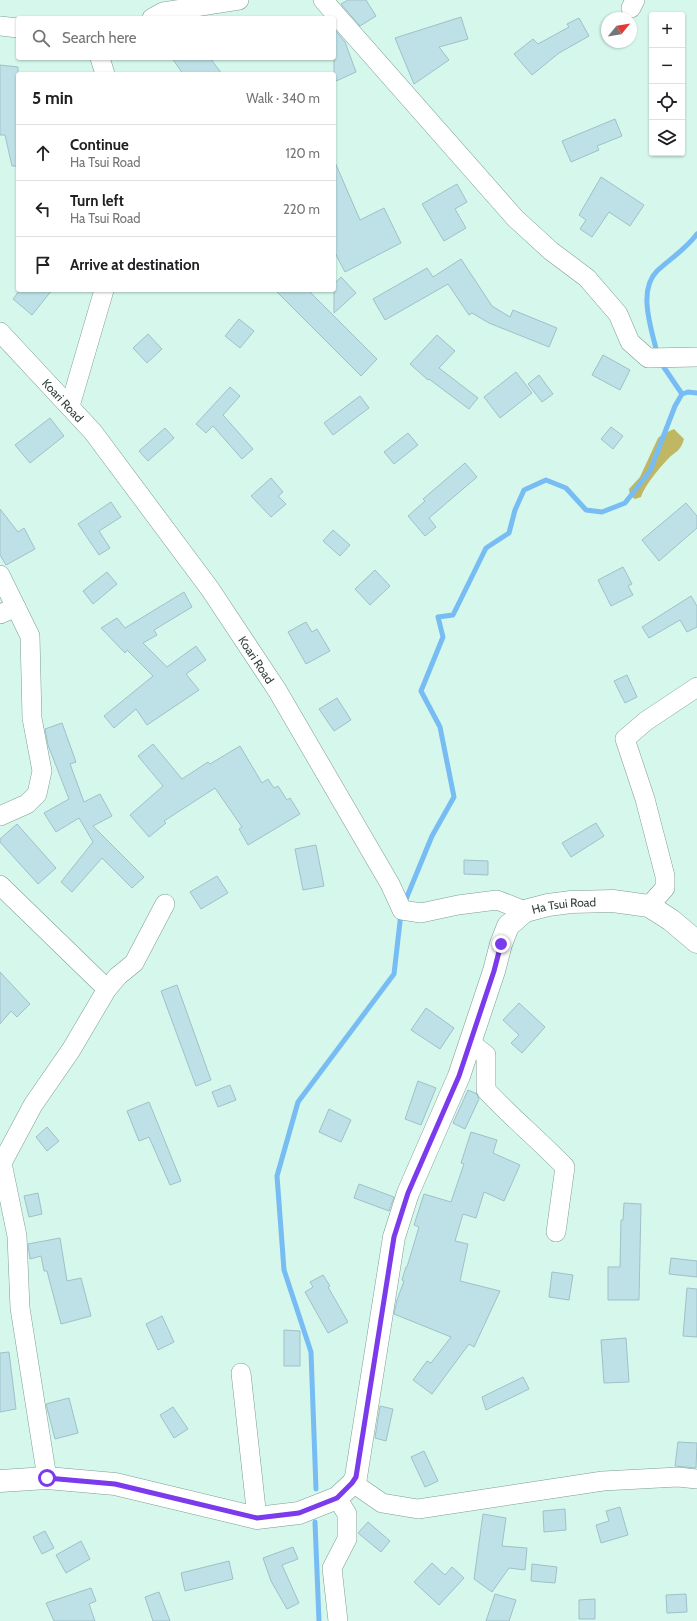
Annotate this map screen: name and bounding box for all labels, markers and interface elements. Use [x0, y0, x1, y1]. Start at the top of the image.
north arrow [601, 12, 637, 48]
map controls [649, 12, 685, 156]
button: + [649, 12, 685, 48]
search box [16, 16, 336, 60]
icon: search [30, 27, 52, 49]
text: Search here [62, 29, 137, 47]
button: − [649, 48, 685, 84]
button: locate [649, 84, 685, 120]
text: 5 min [32, 88, 73, 108]
text: Walk · 340 m [246, 90, 320, 106]
button: layers [649, 120, 685, 156]
text: Continue [70, 136, 129, 154]
icon: ahead [32, 142, 54, 164]
text: 120 m [286, 145, 320, 161]
text: Ha Tsui Road [70, 154, 140, 170]
text: Turn left [70, 192, 124, 210]
icon: left [32, 198, 54, 220]
text: 220 m [283, 201, 320, 217]
text: Ha Tsui Road [70, 210, 140, 226]
icon: arrive [32, 254, 54, 276]
text: Arrive at destination [70, 256, 200, 274]
street label: Koari Road [39, 375, 87, 425]
street label: Koari Road [236, 633, 278, 686]
street label: Ha Tsui Road [530, 894, 596, 917]
route end [492, 935, 510, 953]
route start [38, 1469, 56, 1487]

